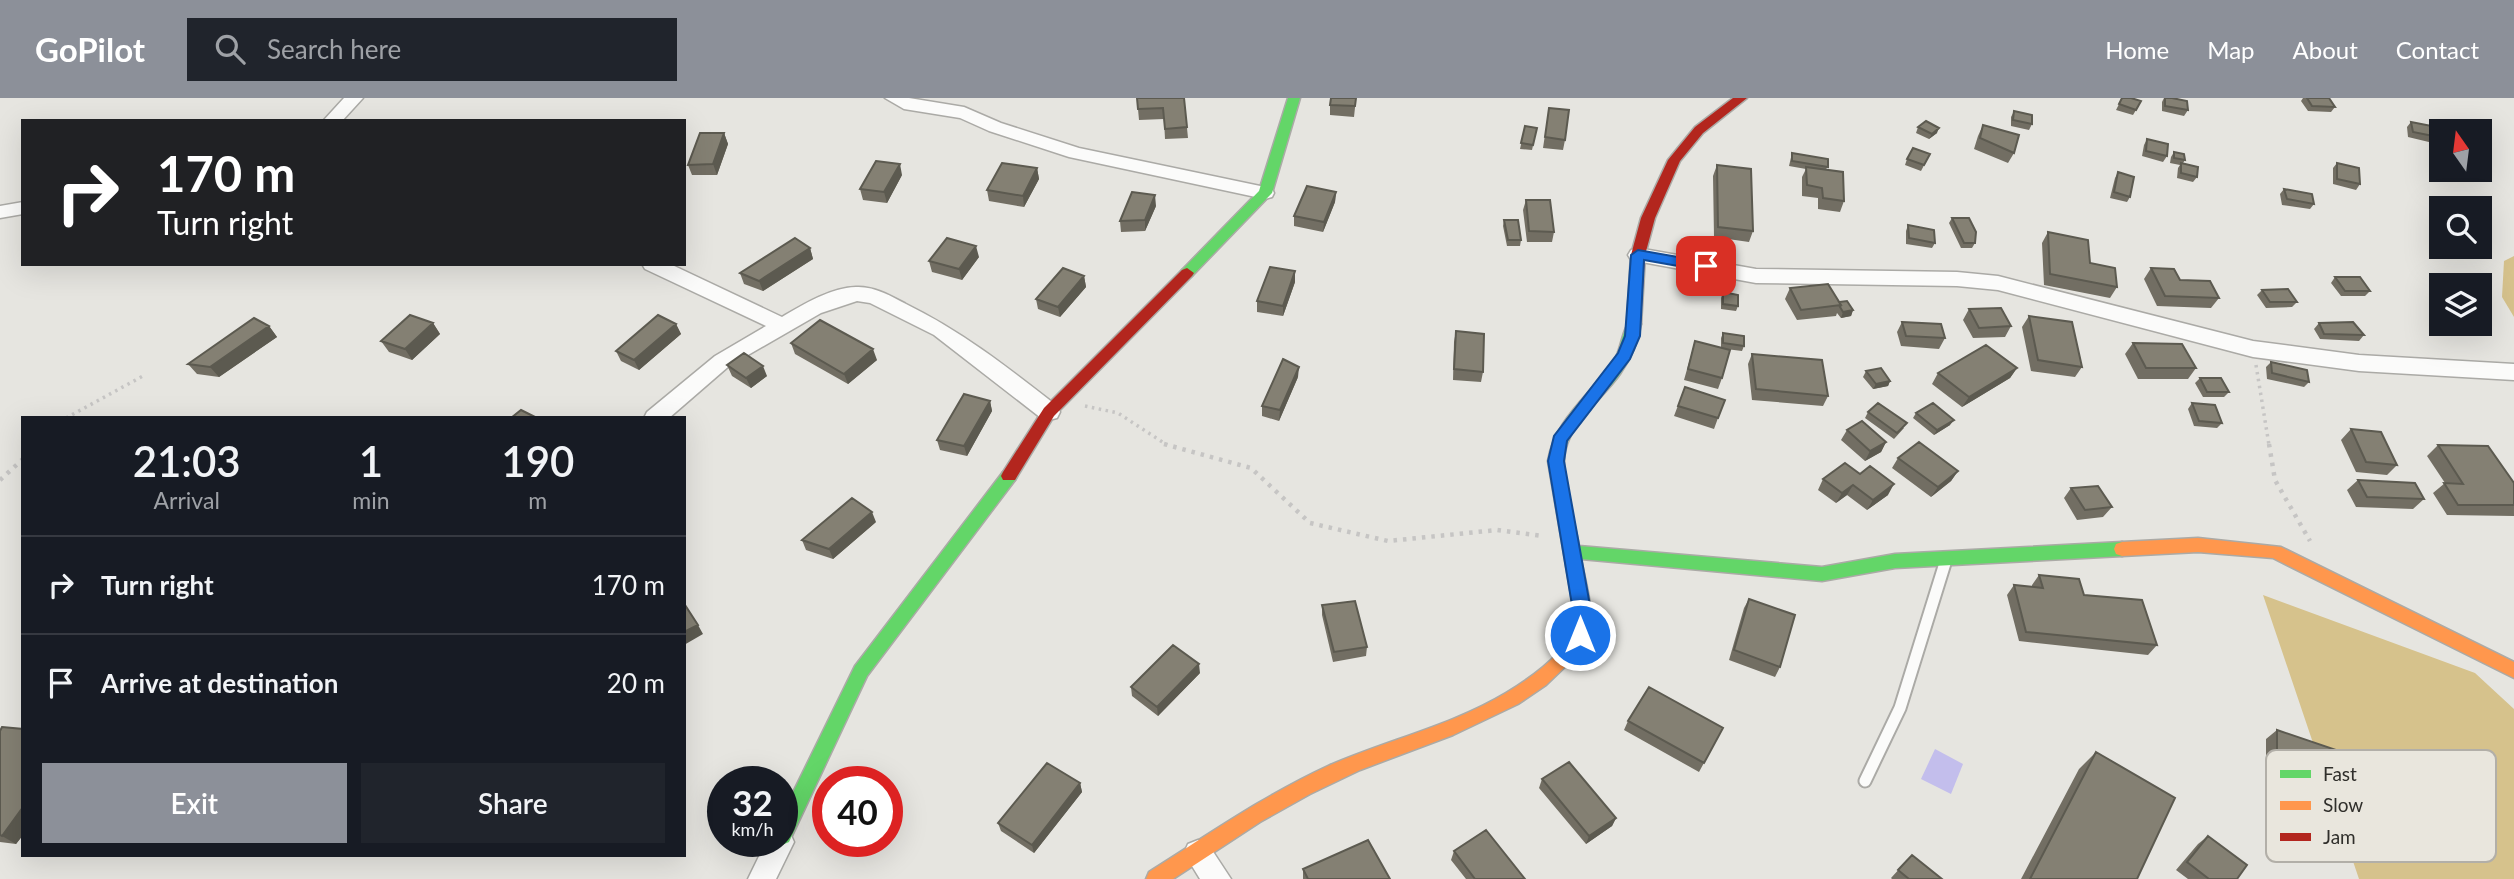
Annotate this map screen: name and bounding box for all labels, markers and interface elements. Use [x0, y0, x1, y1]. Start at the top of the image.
search box [187, 18, 677, 81]
text: GoPilot [35, 29, 145, 69]
icon: search [211, 30, 249, 68]
text: Search here [267, 33, 401, 65]
text: Home [2105, 35, 2169, 64]
text: Map [2207, 35, 2255, 64]
text: About [2293, 35, 2358, 64]
text: Contact [2396, 35, 2479, 64]
north arrow [2429, 119, 2492, 182]
map controls [2429, 119, 2492, 336]
text: 170 m [157, 144, 295, 202]
icon: right [42, 147, 133, 238]
button: search [2429, 196, 2492, 259]
text: Turn right [157, 203, 293, 242]
pin [1676, 236, 1736, 296]
icon: arrive [1687, 247, 1725, 285]
button: layers [2429, 273, 2492, 336]
text: 21:03 [133, 436, 241, 486]
text: 1 [359, 436, 383, 486]
text: 190 [501, 436, 574, 486]
text: Arrival [154, 486, 220, 514]
text: min [352, 486, 390, 514]
text: m [528, 486, 547, 514]
icon: right [42, 566, 80, 604]
text: Turn right [101, 569, 214, 601]
text: 170 m [592, 569, 665, 601]
position arrow [1543, 598, 1617, 672]
icon: arrive [42, 664, 80, 702]
text: Arrive at destination [101, 667, 338, 699]
text: 20 m [607, 667, 665, 699]
legend [2266, 750, 2496, 862]
text: Fast [2323, 762, 2357, 785]
button: Exit [42, 763, 347, 843]
button: Share [361, 763, 665, 843]
speed limit sign: 40 [812, 766, 903, 857]
text: 32 [732, 781, 773, 823]
text: Slow [2323, 793, 2363, 816]
text: km/h [731, 818, 774, 840]
text: Jam [2323, 825, 2356, 848]

